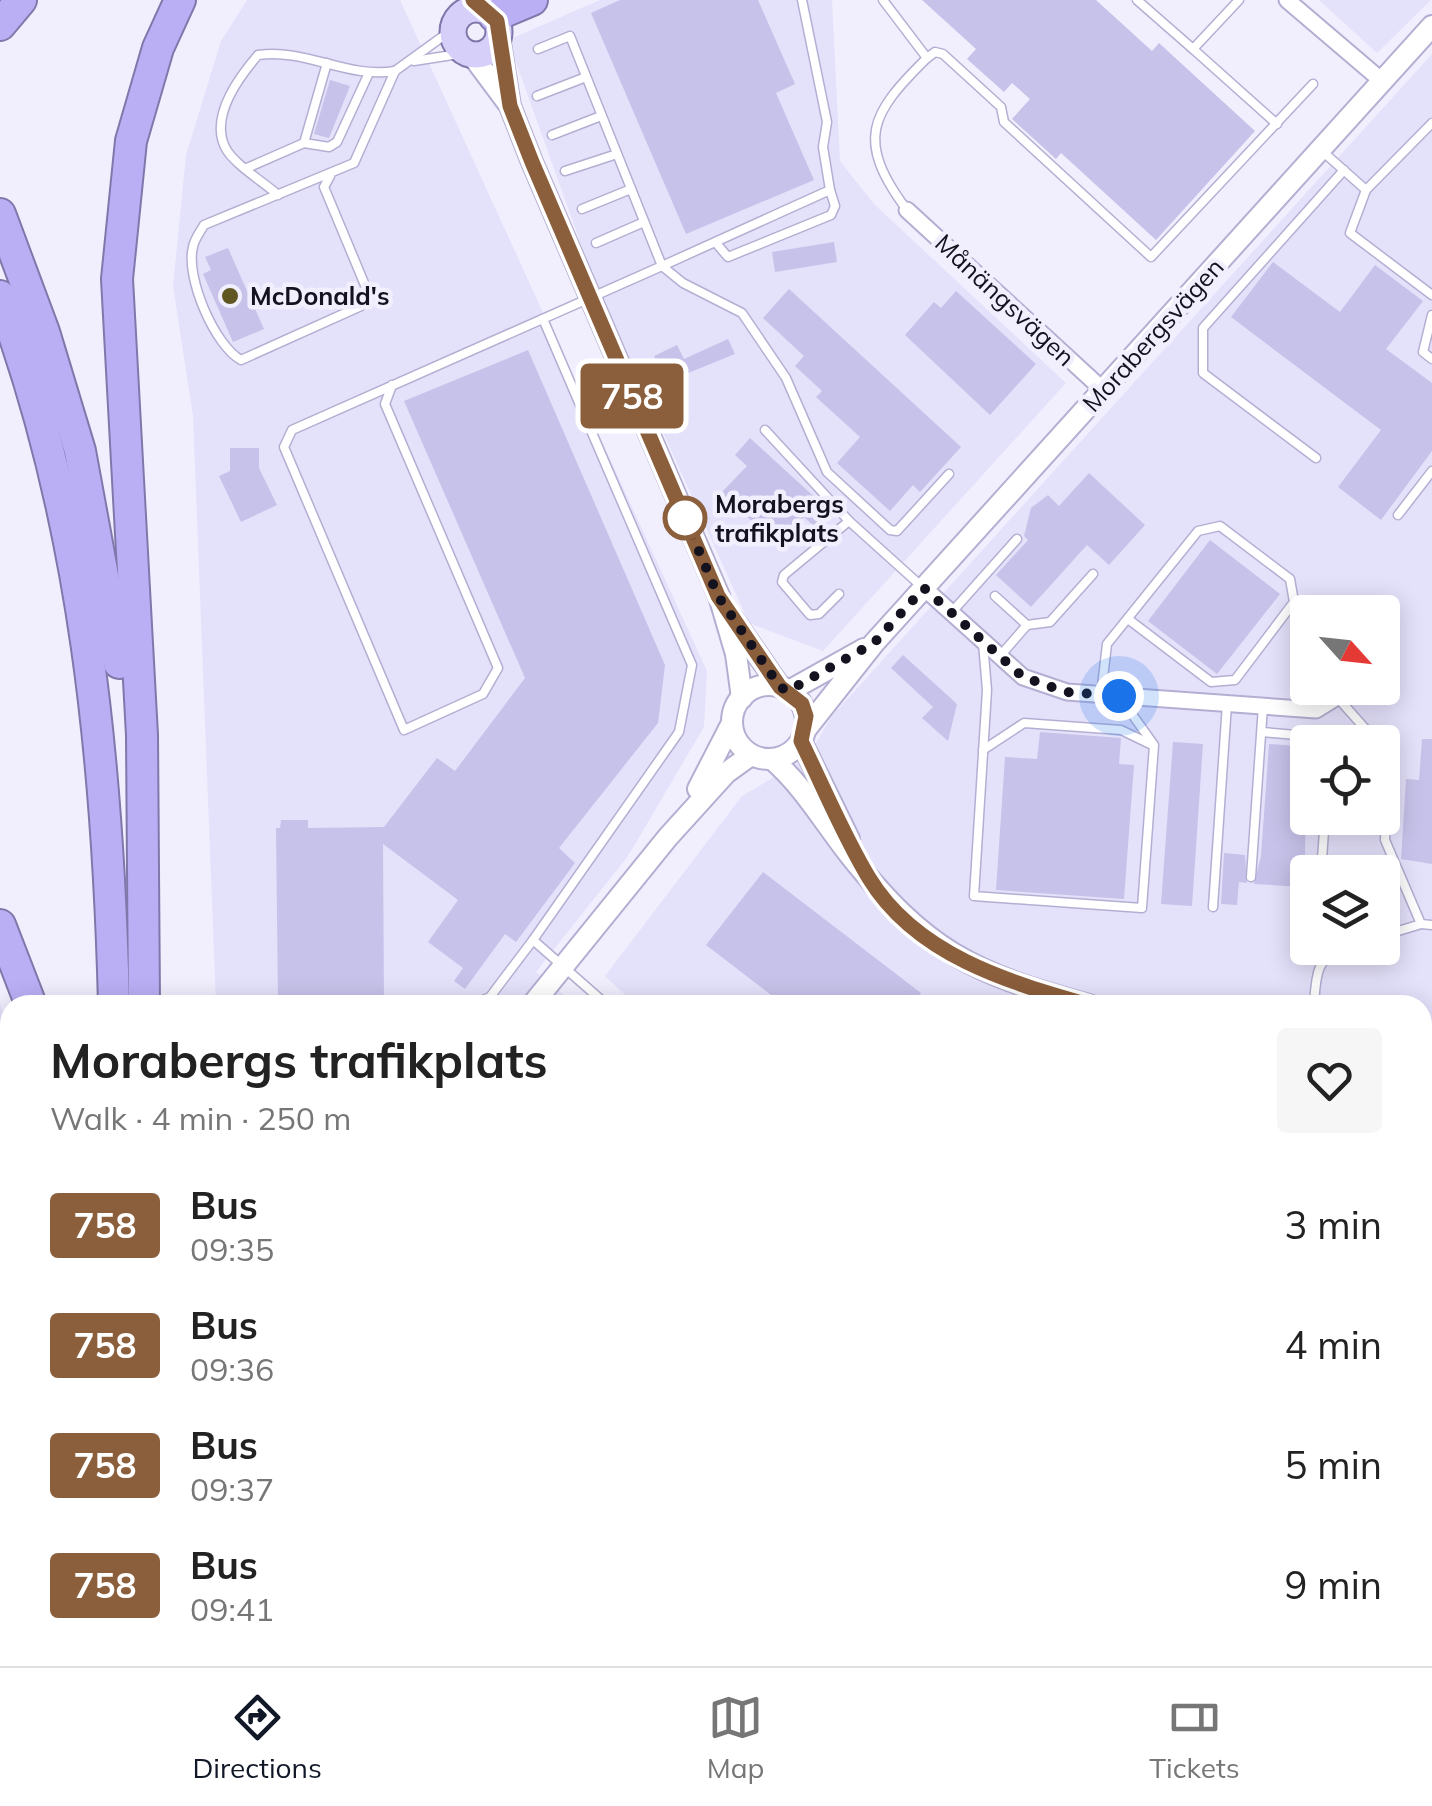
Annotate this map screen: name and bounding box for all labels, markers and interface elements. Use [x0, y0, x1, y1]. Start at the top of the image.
street label: Månängsvägen [929, 227, 1082, 372]
street label: Morabergsvägen [1076, 251, 1230, 418]
place label: McDonald's [250, 280, 389, 311]
marker: McDonald's [219, 285, 241, 307]
line badge: 758 [574, 364, 690, 428]
text: 758 [600, 374, 664, 418]
place label: Morabergs trafikplats [715, 488, 844, 548]
marker: Morabergs trafikplats [664, 497, 706, 539]
north arrow [1290, 595, 1400, 705]
map controls [1290, 595, 1400, 965]
your location [1094, 671, 1144, 721]
button: locate [1290, 725, 1400, 835]
button: layers [1290, 855, 1400, 965]
button: heart [1277, 1028, 1382, 1133]
text: Morabergs trafikplats [50, 1030, 548, 1090]
text: Walk · 4 min · 250 m [50, 1098, 351, 1138]
text: Bus [190, 1181, 258, 1229]
text: 3 min [1285, 1201, 1382, 1249]
text: 758 [73, 1203, 137, 1247]
text: 09:35 [190, 1229, 274, 1269]
text: Bus [190, 1301, 258, 1349]
text: 4 min [1285, 1321, 1382, 1369]
text: 758 [73, 1323, 137, 1367]
text: 09:36 [190, 1349, 274, 1389]
text: Bus [190, 1421, 258, 1469]
text: 5 min [1285, 1441, 1382, 1489]
text: 758 [73, 1443, 137, 1487]
text: 09:37 [190, 1469, 274, 1509]
text: Bus [190, 1541, 258, 1589]
text: 9 min [1285, 1561, 1382, 1609]
text: 758 [73, 1563, 137, 1607]
text: 09:41 [190, 1589, 274, 1629]
tab: Directions [192, 1690, 322, 1785]
tab: Map [707, 1690, 764, 1785]
tab: Tickets [1149, 1690, 1240, 1785]

